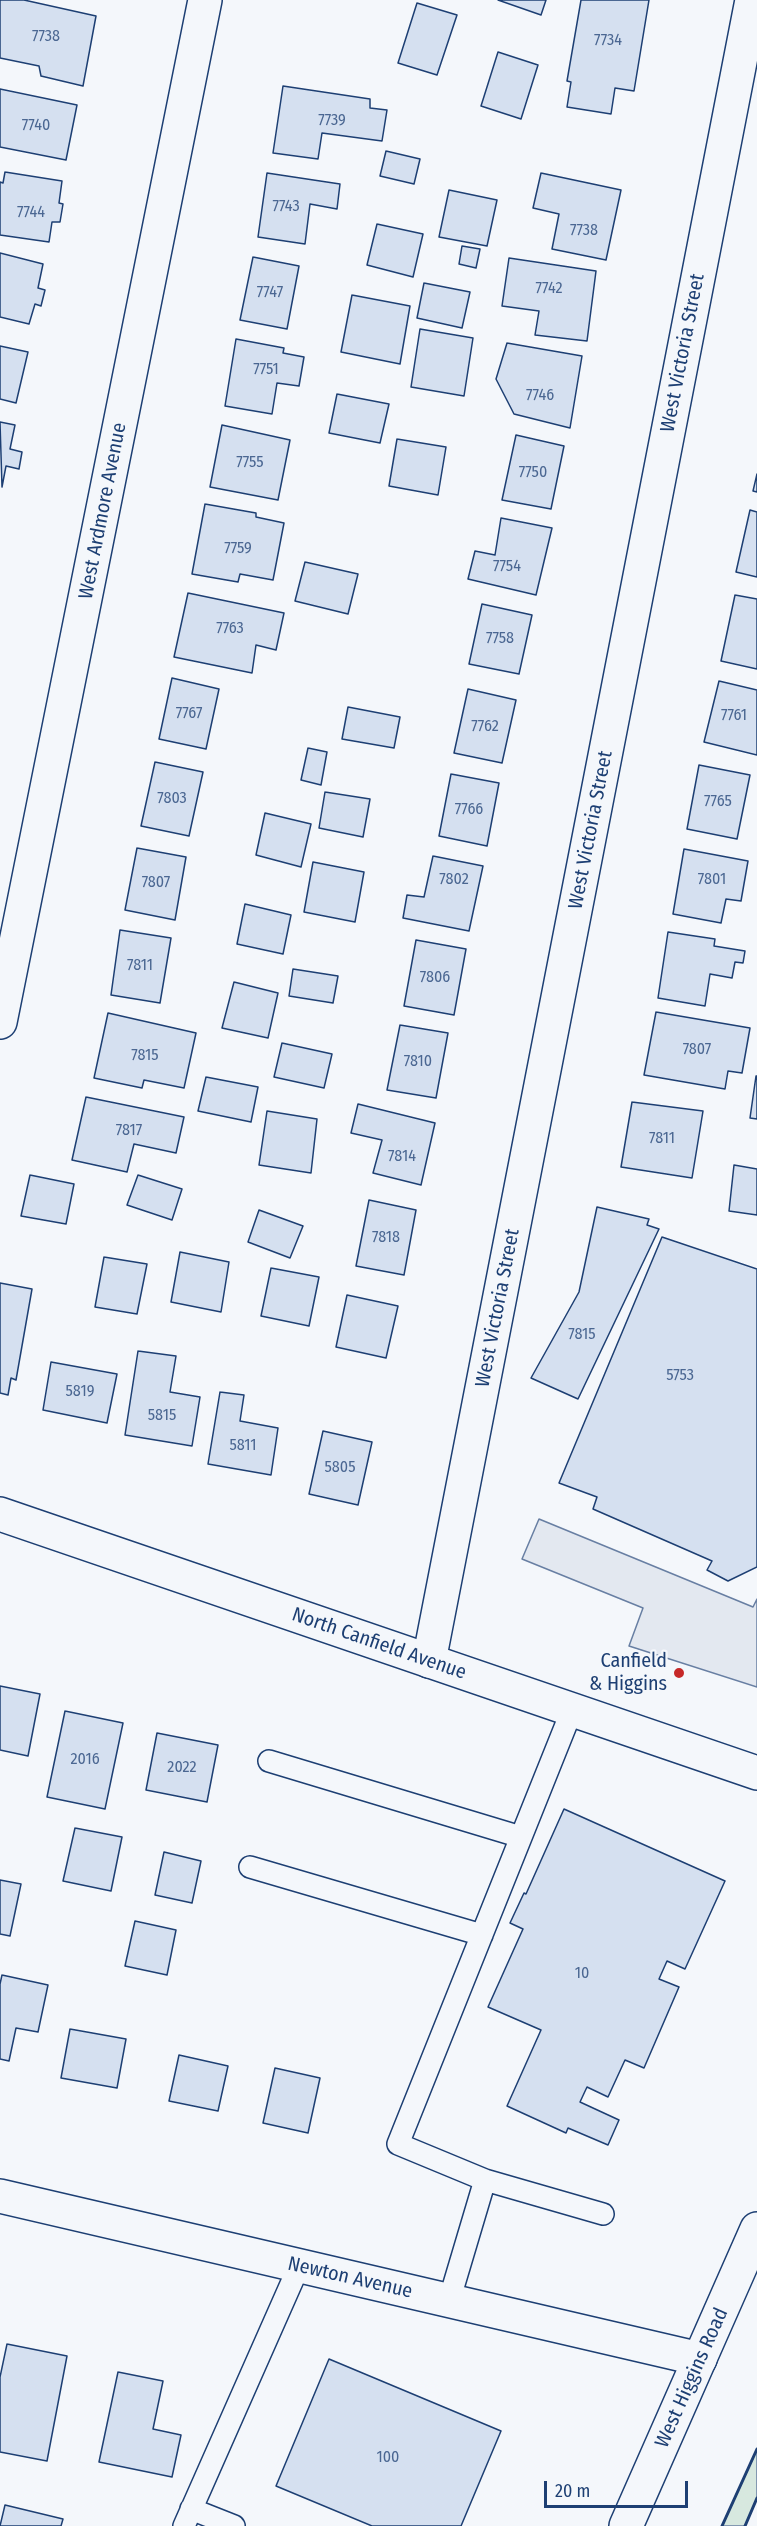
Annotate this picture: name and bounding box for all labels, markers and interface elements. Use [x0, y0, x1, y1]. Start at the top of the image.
house number: 7738 [32, 27, 60, 47]
house number: 7734 [594, 31, 622, 51]
house number: 7739 [318, 111, 346, 131]
house number: 7740 [22, 116, 50, 136]
house number: 7743 [272, 197, 300, 217]
house number: 7744 [17, 203, 45, 223]
house number: 7738 [570, 221, 598, 241]
street label: West Victoria Street [656, 272, 710, 434]
house number: 7742 [535, 279, 563, 299]
house number: 7747 [257, 283, 283, 303]
house number: 7751 [253, 360, 279, 380]
house number: 7746 [526, 386, 554, 406]
street label: West Ardmore Avenue [74, 421, 132, 601]
house number: 7755 [236, 453, 264, 473]
house number: 7750 [519, 463, 547, 483]
house number: 7759 [224, 539, 252, 559]
house number: 7754 [493, 557, 521, 577]
house number: 7763 [216, 619, 244, 639]
house number: 7758 [486, 629, 514, 649]
house number: 7767 [176, 704, 202, 724]
house number: 7761 [721, 706, 747, 726]
house number: 7762 [471, 717, 499, 737]
street label: West Victoria Street [564, 749, 618, 911]
house number: 7803 [157, 789, 187, 809]
house number: 7765 [704, 792, 732, 812]
house number: 7766 [455, 800, 483, 820]
house number: 7802 [439, 870, 469, 890]
house number: 7801 [698, 870, 726, 890]
house number: 7807 [142, 873, 170, 893]
house number: 7811 [127, 956, 153, 976]
house number: 7806 [420, 968, 450, 988]
house number: 7807 [683, 1040, 711, 1060]
house number: 7815 [131, 1046, 159, 1066]
house number: 7810 [404, 1052, 432, 1072]
house number: 7817 [116, 1121, 142, 1141]
house number: 7811 [649, 1129, 675, 1149]
house number: 7814 [388, 1147, 416, 1167]
street label: West Victoria Street [471, 1227, 525, 1389]
house number: 7818 [372, 1228, 400, 1248]
house number: 7815 [568, 1325, 596, 1345]
house number: 5753 [666, 1366, 694, 1386]
house number: 5819 [66, 1382, 94, 1402]
house number: 5815 [148, 1406, 176, 1426]
house number: 5811 [229, 1436, 257, 1456]
house number: 5805 [324, 1458, 356, 1478]
street label: North Canfield Avenue [289, 1603, 469, 1685]
place label: Canfield & Higgins [589, 1649, 667, 1696]
marker: Canfield & Higgins [672, 1666, 686, 1680]
house number: 2016 [70, 1750, 100, 1770]
house number: 2022 [167, 1758, 197, 1778]
house number: 10 [575, 1964, 589, 1984]
street label: Newton Avenue [285, 2252, 415, 2304]
street label: West Higgins Road [650, 2304, 734, 2452]
house number: 100 [377, 2448, 399, 2468]
scale bar [547, 2469, 691, 2507]
text: 20 m [555, 2480, 590, 2502]

